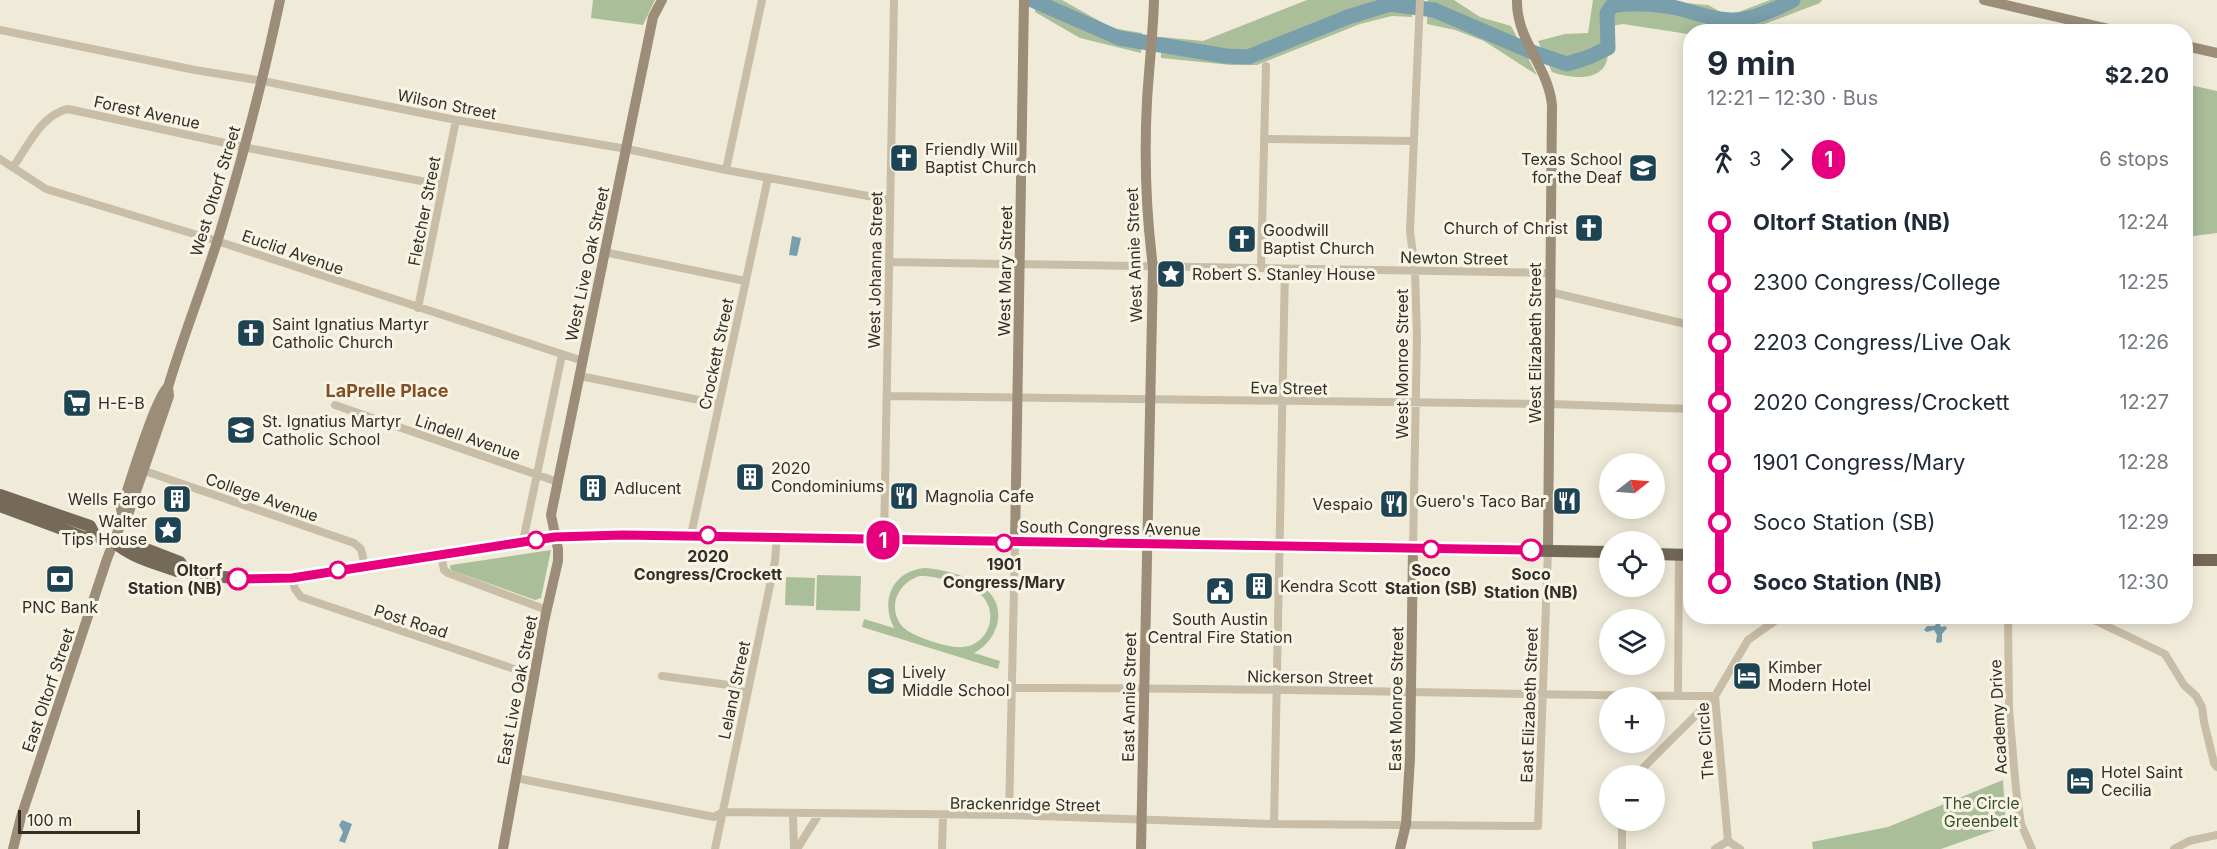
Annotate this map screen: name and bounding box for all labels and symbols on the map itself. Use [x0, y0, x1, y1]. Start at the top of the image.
street label: Wilson Street [396, 85, 498, 123]
street label: Forest Avenue [92, 91, 202, 133]
street label: West Oltorf Street [186, 123, 244, 259]
place label: Friendly Will Baptist Church [925, 139, 1037, 177]
church icon: Friendly Will Baptist Church [888, 142, 920, 174]
place label: Texas School for the Deaf [1521, 149, 1622, 187]
school or university icon: Texas School for the Deaf [1627, 152, 1659, 184]
street label: Fletcher Street [404, 154, 444, 268]
street label: West Live Oak Street [561, 185, 613, 343]
street label: West Annie Street [1122, 187, 1146, 323]
street label: West Johanna Street [864, 191, 886, 349]
street label: West Mary Street [994, 205, 1016, 337]
church icon: Church of Christ [1573, 212, 1605, 244]
place label: Church of Christ [1444, 218, 1568, 238]
place label: Goodwill Baptist Church [1263, 220, 1375, 258]
church icon: Goodwill Baptist Church [1226, 223, 1258, 255]
street label: Euclid Avenue [239, 225, 347, 279]
street label: Newton Street [1400, 247, 1508, 269]
place icon: Robert S. Stanley House [1155, 258, 1187, 290]
street label: West Elizabeth Street [1525, 262, 1545, 424]
place label: Robert S. Stanley House [1192, 264, 1375, 284]
street label: West Monroe Street [1392, 289, 1412, 439]
street label: Crockett Street [694, 296, 738, 412]
place label: Saint Ignatius Martyr Catholic Church [272, 314, 429, 352]
church icon: Saint Ignatius Martyr Catholic Church [235, 317, 267, 349]
street label: Eva Street [1250, 377, 1328, 399]
district label: LaPrelle Place [326, 380, 449, 401]
supermarket icon: H-E-B [61, 387, 93, 419]
place label: H-E-B [98, 393, 145, 413]
street label: Lindell Avenue [413, 410, 523, 464]
place label: St. Ignatius Martyr Catholic School [262, 411, 401, 449]
school or university icon: St. Ignatius Martyr Catholic School [225, 414, 257, 446]
north arrow [1599, 453, 1665, 519]
place label: 2020 Condominiums [771, 458, 884, 496]
building icon: 2020 Condominiums [734, 461, 766, 493]
street label: College Avenue [203, 468, 321, 526]
building icon: Adlucent [577, 472, 609, 504]
place label: Adlucent [614, 478, 681, 498]
restaurant icon: Magnolia Cafe [888, 480, 920, 512]
building icon: Wells Fargo [161, 483, 193, 515]
restaurant icon: Guero's Taco Bar [1551, 485, 1583, 517]
place label: Magnolia Cafe [925, 486, 1034, 506]
restaurant icon: Vespaio [1378, 488, 1410, 520]
place label: Wells Fargo [68, 489, 156, 509]
place label: Guero's Taco Bar [1416, 491, 1546, 511]
place label: Vespaio [1313, 494, 1373, 514]
place label: Walter Tips House [61, 511, 147, 549]
place icon: Walter Tips House [152, 514, 184, 546]
street label: South Congress Avenue [1019, 516, 1201, 540]
line badge: 1 [864, 520, 902, 560]
marker: 2020 Congress/Crockett [699, 526, 717, 544]
unlabelled marker [527, 531, 545, 549]
marker: 1901 Congress/Mary [995, 534, 1013, 552]
marker: Soco Station (NB) [1520, 539, 1542, 561]
marker: Soco Station (SB) [1422, 540, 1440, 558]
place label: 2020 Congress/Crockett [634, 546, 782, 584]
place label: 1901 Congress/Mary [943, 554, 1065, 592]
place label: Oltorf Station (NB) [128, 560, 223, 598]
place label: Soco Station (SB) [1385, 560, 1477, 598]
unlabelled marker [329, 561, 347, 579]
bank icon: PNC Bank [44, 563, 76, 595]
place label: Soco Station (NB) [1484, 564, 1578, 602]
marker: Oltorf Station (NB) [227, 568, 249, 590]
building icon: Kendra Scott [1243, 570, 1275, 602]
public building icon: South Austin Central Fire Station [1204, 575, 1236, 607]
place label: Kendra Scott [1280, 576, 1377, 596]
place label: PNC Bank [22, 597, 98, 617]
street label: Post Road [372, 600, 450, 642]
place label: South Austin Central Fire Station [1148, 609, 1292, 647]
street label: East Live Oak Street [493, 614, 541, 766]
street label: East Oltorf Street [17, 625, 79, 755]
street label: East Monroe Street [1385, 627, 1407, 771]
street label: East Elizabeth Street [1516, 627, 1542, 783]
street label: East Annie Street [1118, 632, 1140, 762]
street label: Leland Street [714, 639, 754, 741]
place label: Kimber Modern Hotel [1768, 657, 1871, 695]
street label: Academy Drive [1985, 659, 2011, 775]
hotel icon: Kimber Modern Hotel [1731, 660, 1763, 692]
place label: Lively Middle School [902, 662, 1010, 700]
school or university icon: Lively Middle School [865, 665, 897, 697]
street label: Nickerson Street [1247, 666, 1373, 688]
street label: The Circle [1692, 702, 1718, 780]
place label: Hotel Saint Cecilia [2101, 762, 2183, 800]
hotel icon: Hotel Saint Cecilia [2064, 765, 2096, 797]
street label: Brackenridge Street [950, 793, 1100, 815]
park label: The Circle Greenbelt [1942, 793, 2020, 831]
scale bar [18, 807, 140, 834]

